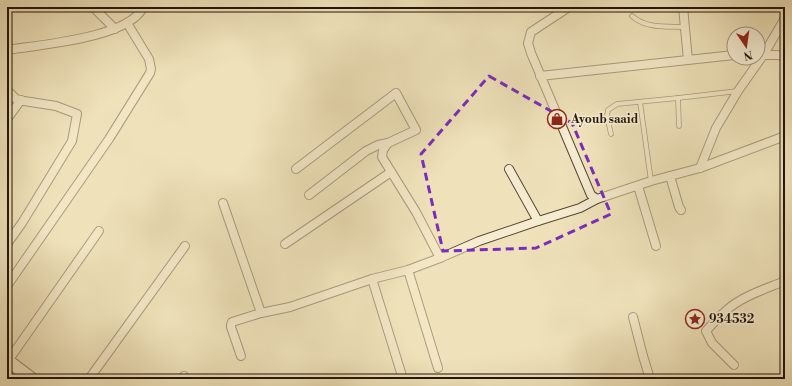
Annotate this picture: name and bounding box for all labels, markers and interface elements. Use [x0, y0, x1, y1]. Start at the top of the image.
north arrow [726, 26, 766, 66]
text: N [742, 47, 754, 63]
shop icon: Ayoub saaid [546, 108, 568, 130]
place label: Ayoub saaid [570, 112, 639, 127]
place icon: 934532 [684, 308, 706, 330]
place label: 934532 [709, 312, 754, 327]

